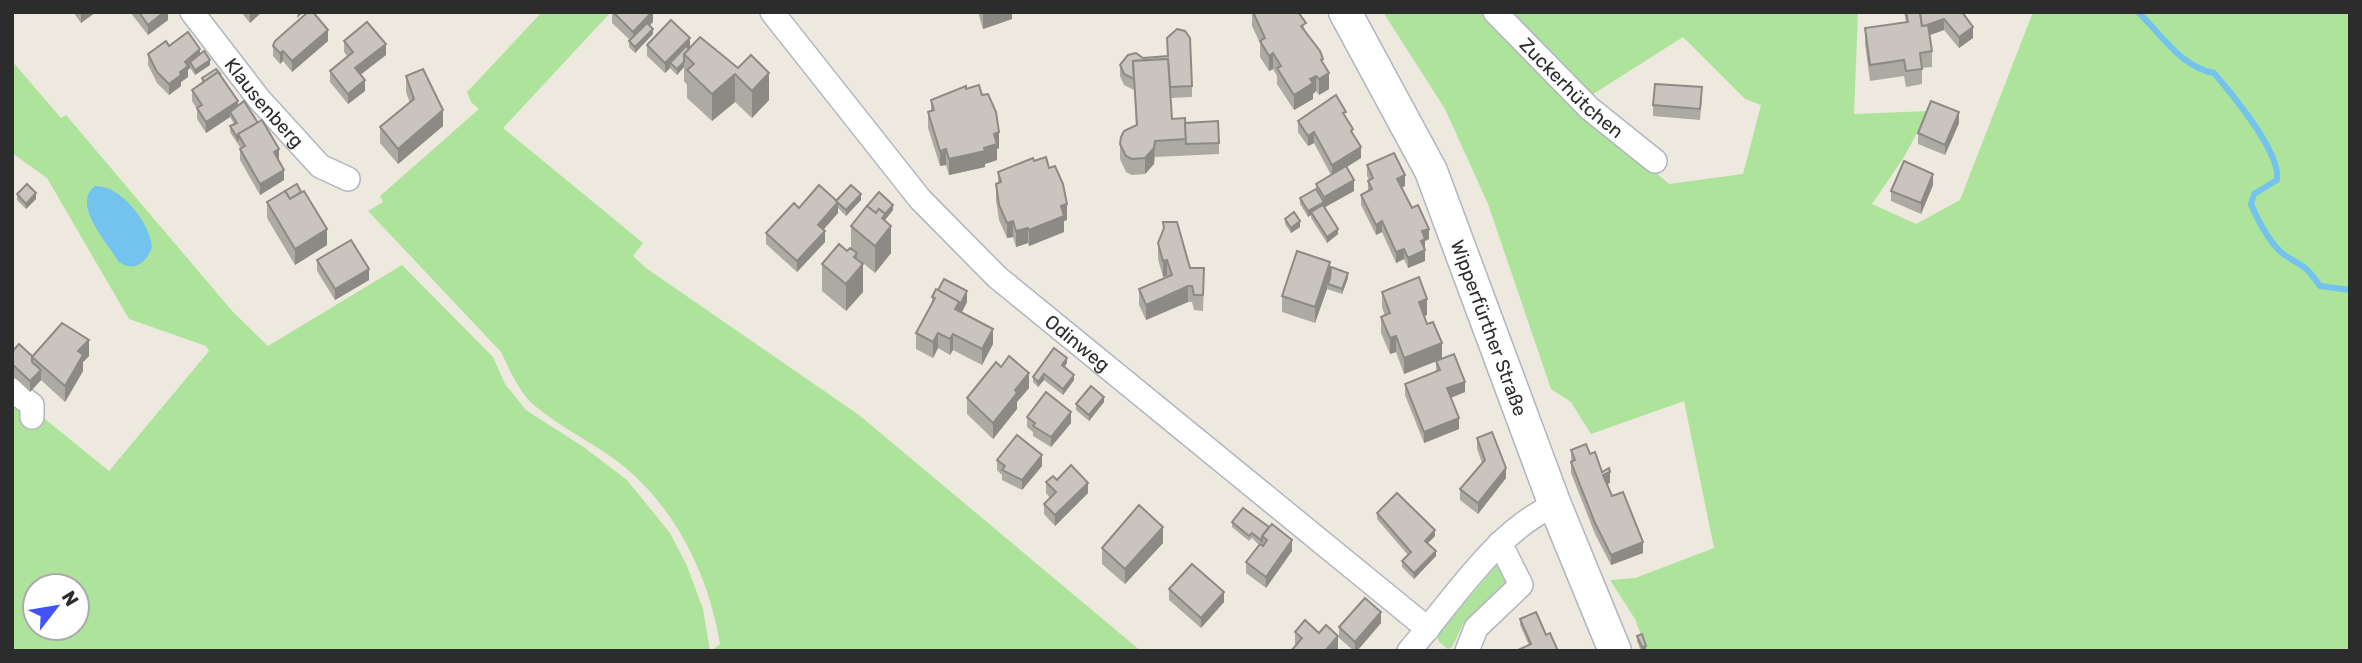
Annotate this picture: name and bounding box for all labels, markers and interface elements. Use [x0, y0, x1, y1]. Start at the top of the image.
street label: Zuckerhütchen [1515, 33, 1628, 143]
street label: Klausenberg [220, 54, 308, 152]
street label: Wipperfürther Straße [1446, 237, 1532, 419]
street label: Odinweg [1040, 310, 1114, 376]
north arrow [21, 572, 91, 642]
text: N [57, 587, 84, 610]

